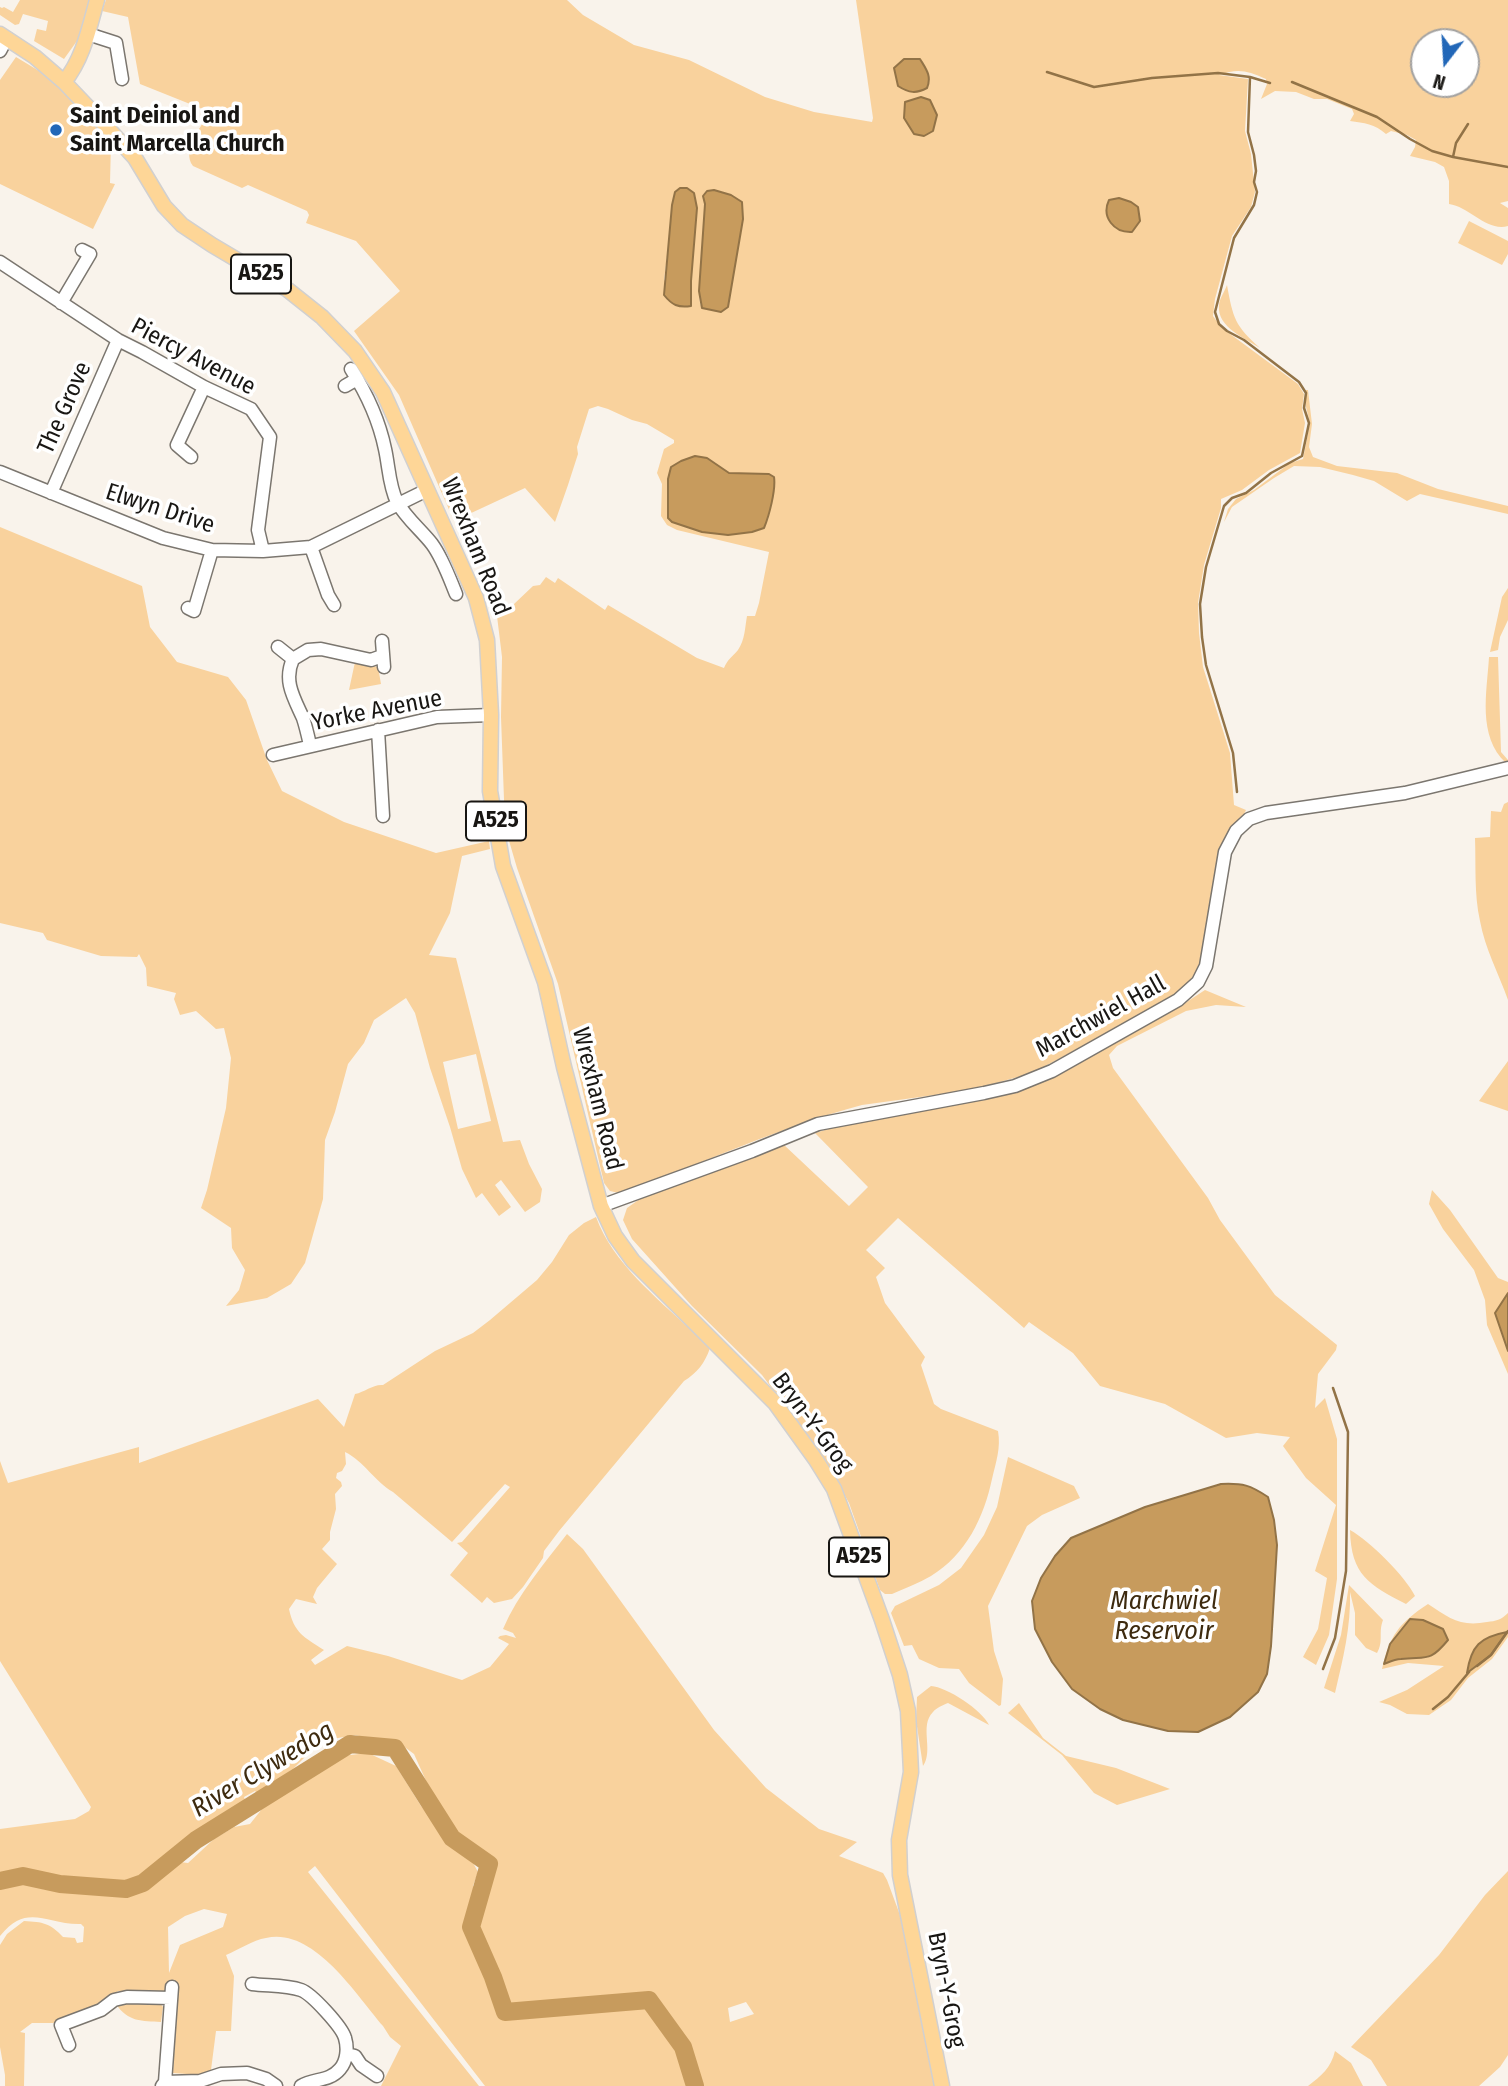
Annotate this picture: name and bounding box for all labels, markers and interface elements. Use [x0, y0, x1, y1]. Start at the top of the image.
north arrow [1410, 28, 1480, 98]
text: N [1430, 69, 1448, 94]
place label: Saint Deiniol and Saint Marcella Church [70, 102, 285, 158]
marker: Saint Deiniol and Saint Marcella Church [48, 122, 64, 138]
road number: A525 [231, 255, 291, 294]
street label: Piercy Avenue [126, 312, 260, 402]
street label: The Grove [32, 358, 98, 458]
street label: Wrexham Road [434, 474, 516, 620]
street label: Elwyn Drive [102, 478, 218, 540]
street label: Yorke Avenue [309, 684, 445, 738]
road number: A525 [466, 802, 526, 841]
street label: Marchwiel Hall [1031, 970, 1171, 1064]
street label: Wrexham Road [565, 1025, 629, 1173]
street label: Bryn-Y-Grog [765, 1367, 859, 1479]
road number: A525 [829, 1538, 889, 1576]
water label: Marchwiel Reservoir [1110, 1586, 1218, 1648]
water label: River Clywedog [186, 1715, 340, 1825]
street label: Bryn-Y-Grog [921, 1930, 971, 2050]

